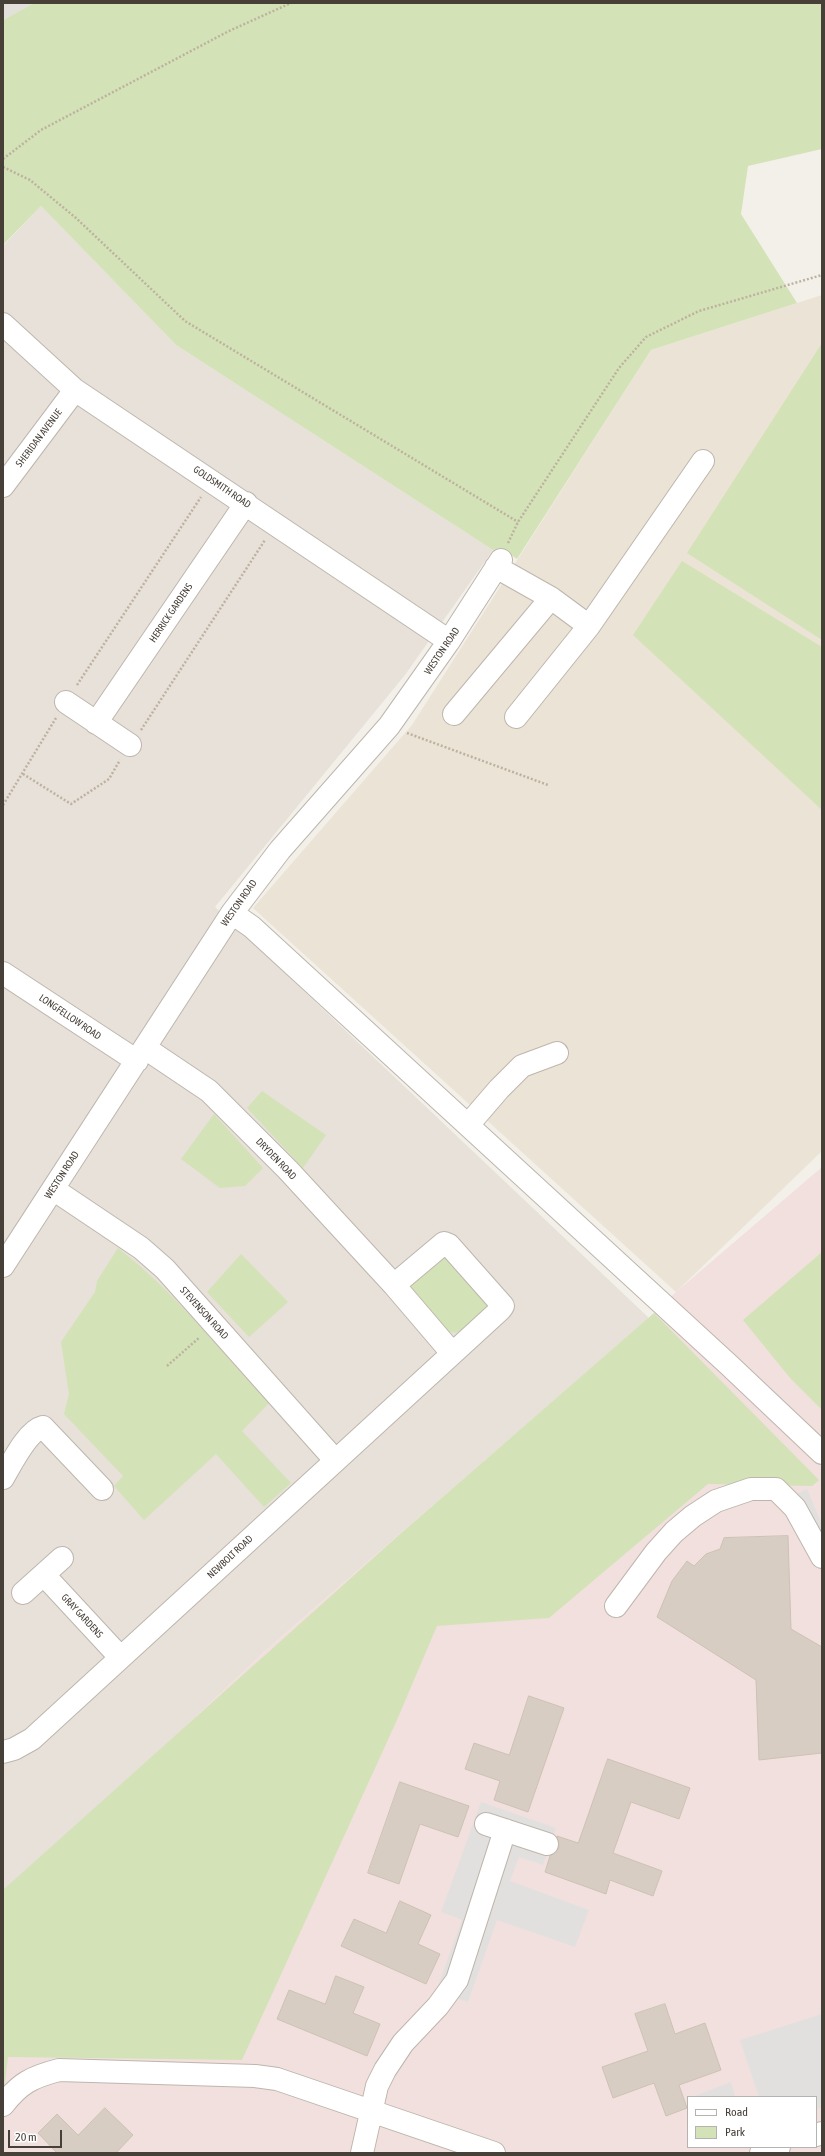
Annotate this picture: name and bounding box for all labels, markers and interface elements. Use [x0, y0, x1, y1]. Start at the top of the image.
street label: SHERIDAN AVENUE [13, 407, 65, 469]
street label: GOLDSMITH ROAD [191, 463, 253, 511]
street label: HERRICK GARDENS [147, 581, 195, 645]
street label: WESTON ROAD [422, 625, 462, 677]
street label: WESTON ROAD [219, 877, 259, 929]
street label: LONGFELLOW ROAD [37, 992, 103, 1042]
street label: DRYDEN ROAD [253, 1136, 299, 1182]
street label: WESTON ROAD [42, 1149, 82, 1201]
street label: STEVENSON ROAD [177, 1284, 231, 1342]
street label: NEWBOLT ROAD [205, 1533, 255, 1581]
street label: GRAY GARDENS [59, 1592, 105, 1640]
legend [687, 2096, 817, 2148]
text: Road [725, 2105, 748, 2119]
scale bar [10, 2122, 64, 2148]
text: Park [725, 2125, 745, 2139]
text: 20 m [15, 2130, 37, 2144]

